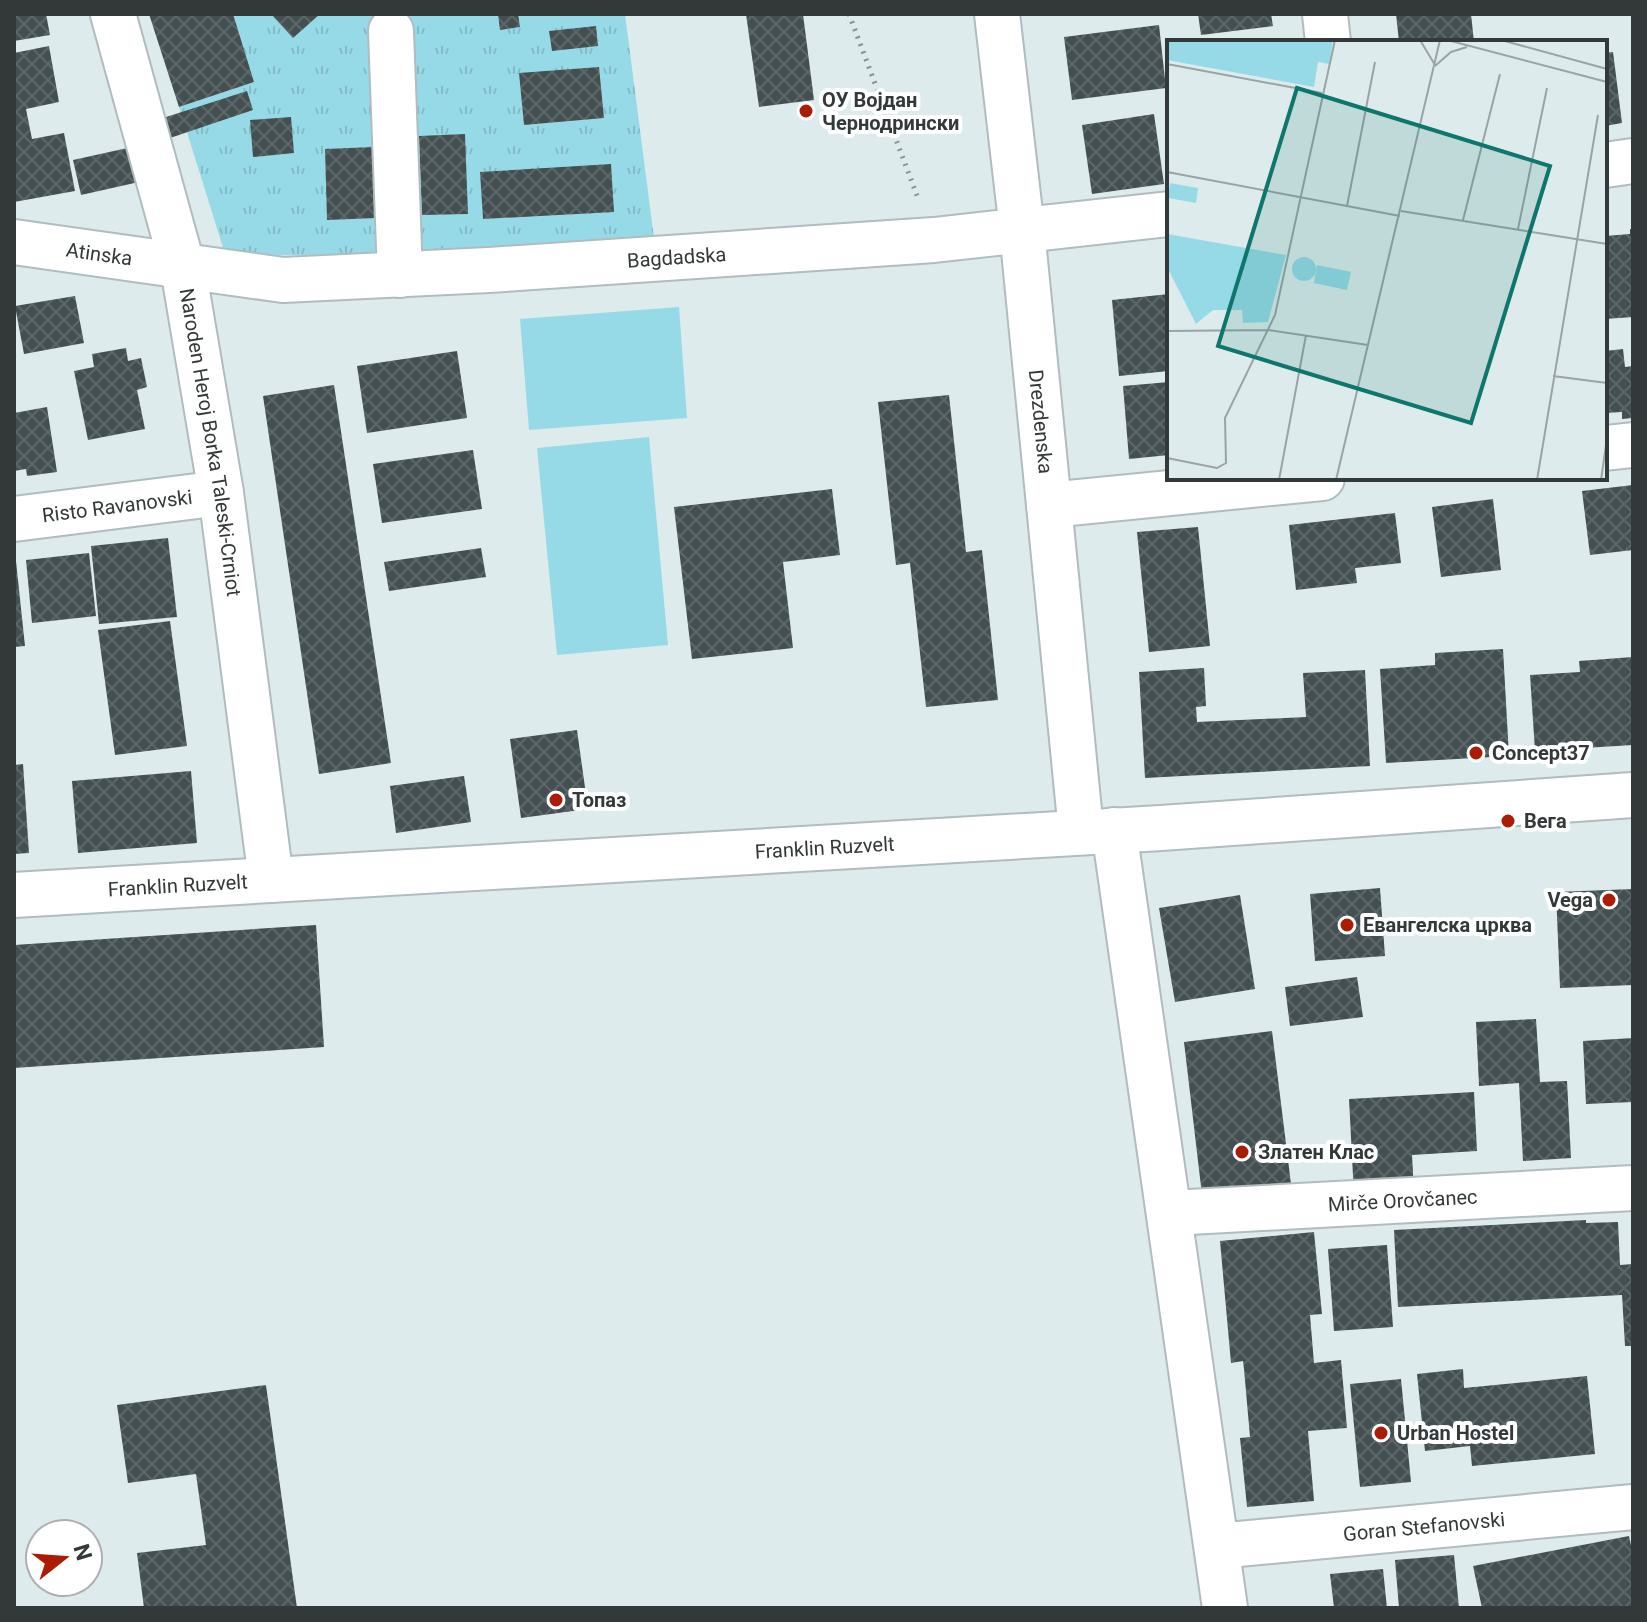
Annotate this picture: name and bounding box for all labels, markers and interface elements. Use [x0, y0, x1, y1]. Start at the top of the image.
inset map [1167, 40, 1607, 480]
place label: ОУ Војдан Чернодрински [822, 88, 959, 135]
marker: ОУ Војдан Чернодрински [797, 102, 815, 120]
street label: Atinska [64, 237, 134, 271]
street label: Bagdadska [626, 242, 727, 273]
street label: Naroden Heroj Borka Taleski-Crniot [175, 286, 246, 598]
street label: Drezdenska [1024, 369, 1058, 475]
street label: Risto Ravanovski [41, 485, 194, 527]
place label: Concept37 [1492, 741, 1590, 765]
marker: Concept37 [1467, 744, 1485, 762]
place label: Топаз [572, 788, 626, 812]
marker: Топаз [547, 791, 565, 809]
place label: Вега [1524, 809, 1567, 833]
marker: Вега [1499, 812, 1517, 830]
street label: Franklin Ruzvelt [754, 832, 895, 864]
street label: Franklin Ruzvelt [107, 869, 248, 901]
place label: Vega [1547, 888, 1593, 912]
marker: Vega [1600, 891, 1618, 909]
place label: Евангелска црква [1363, 913, 1532, 937]
marker: Евангелска црква [1338, 916, 1356, 934]
place label: Златен Клас [1258, 1140, 1374, 1164]
marker: Златен Клас [1233, 1143, 1251, 1161]
street label: Mirče Orovčanec [1327, 1184, 1478, 1216]
place label: Urban Hostel [1397, 1421, 1514, 1445]
marker: Urban Hostel [1372, 1424, 1390, 1442]
street label: Goran Stefanovski [1342, 1507, 1506, 1546]
north arrow [24, 1518, 104, 1598]
text: N [68, 1541, 97, 1563]

